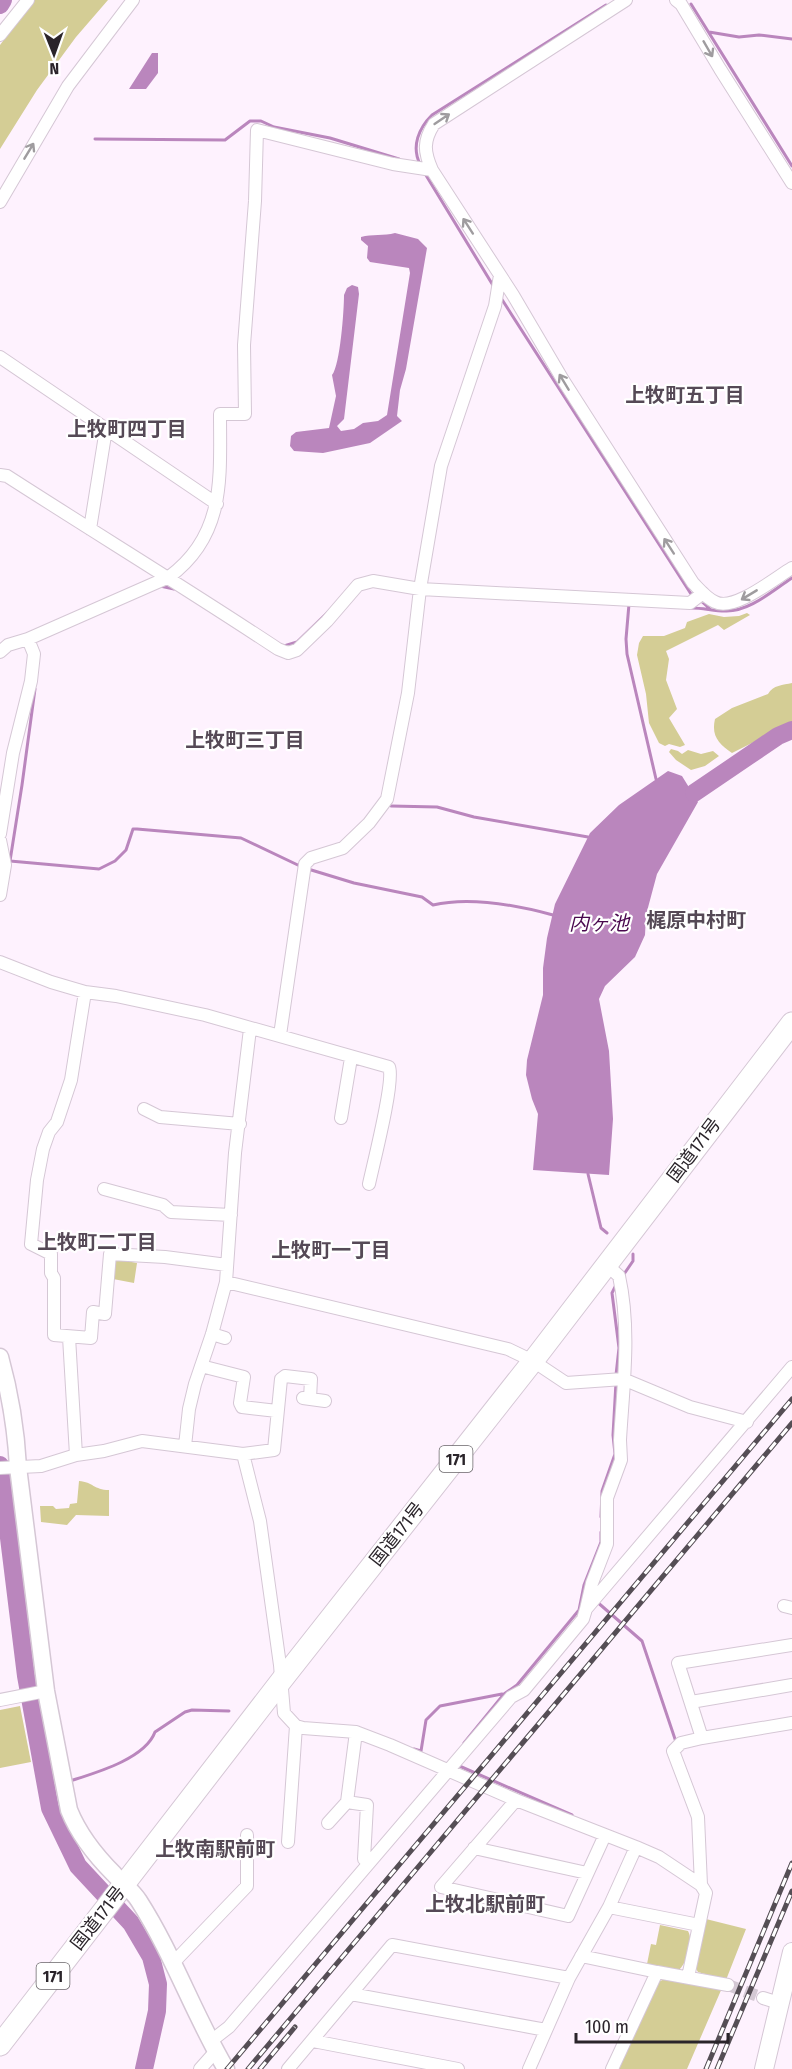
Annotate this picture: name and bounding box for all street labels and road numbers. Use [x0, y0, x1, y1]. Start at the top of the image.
street label: 国道171号 [663, 1113, 725, 1187]
road number: 171 [440, 1446, 472, 1472]
street label: 国道171号 [365, 1498, 429, 1570]
street label: 国道171号 [66, 1882, 130, 1954]
road number: 171 [36, 1963, 70, 1989]

